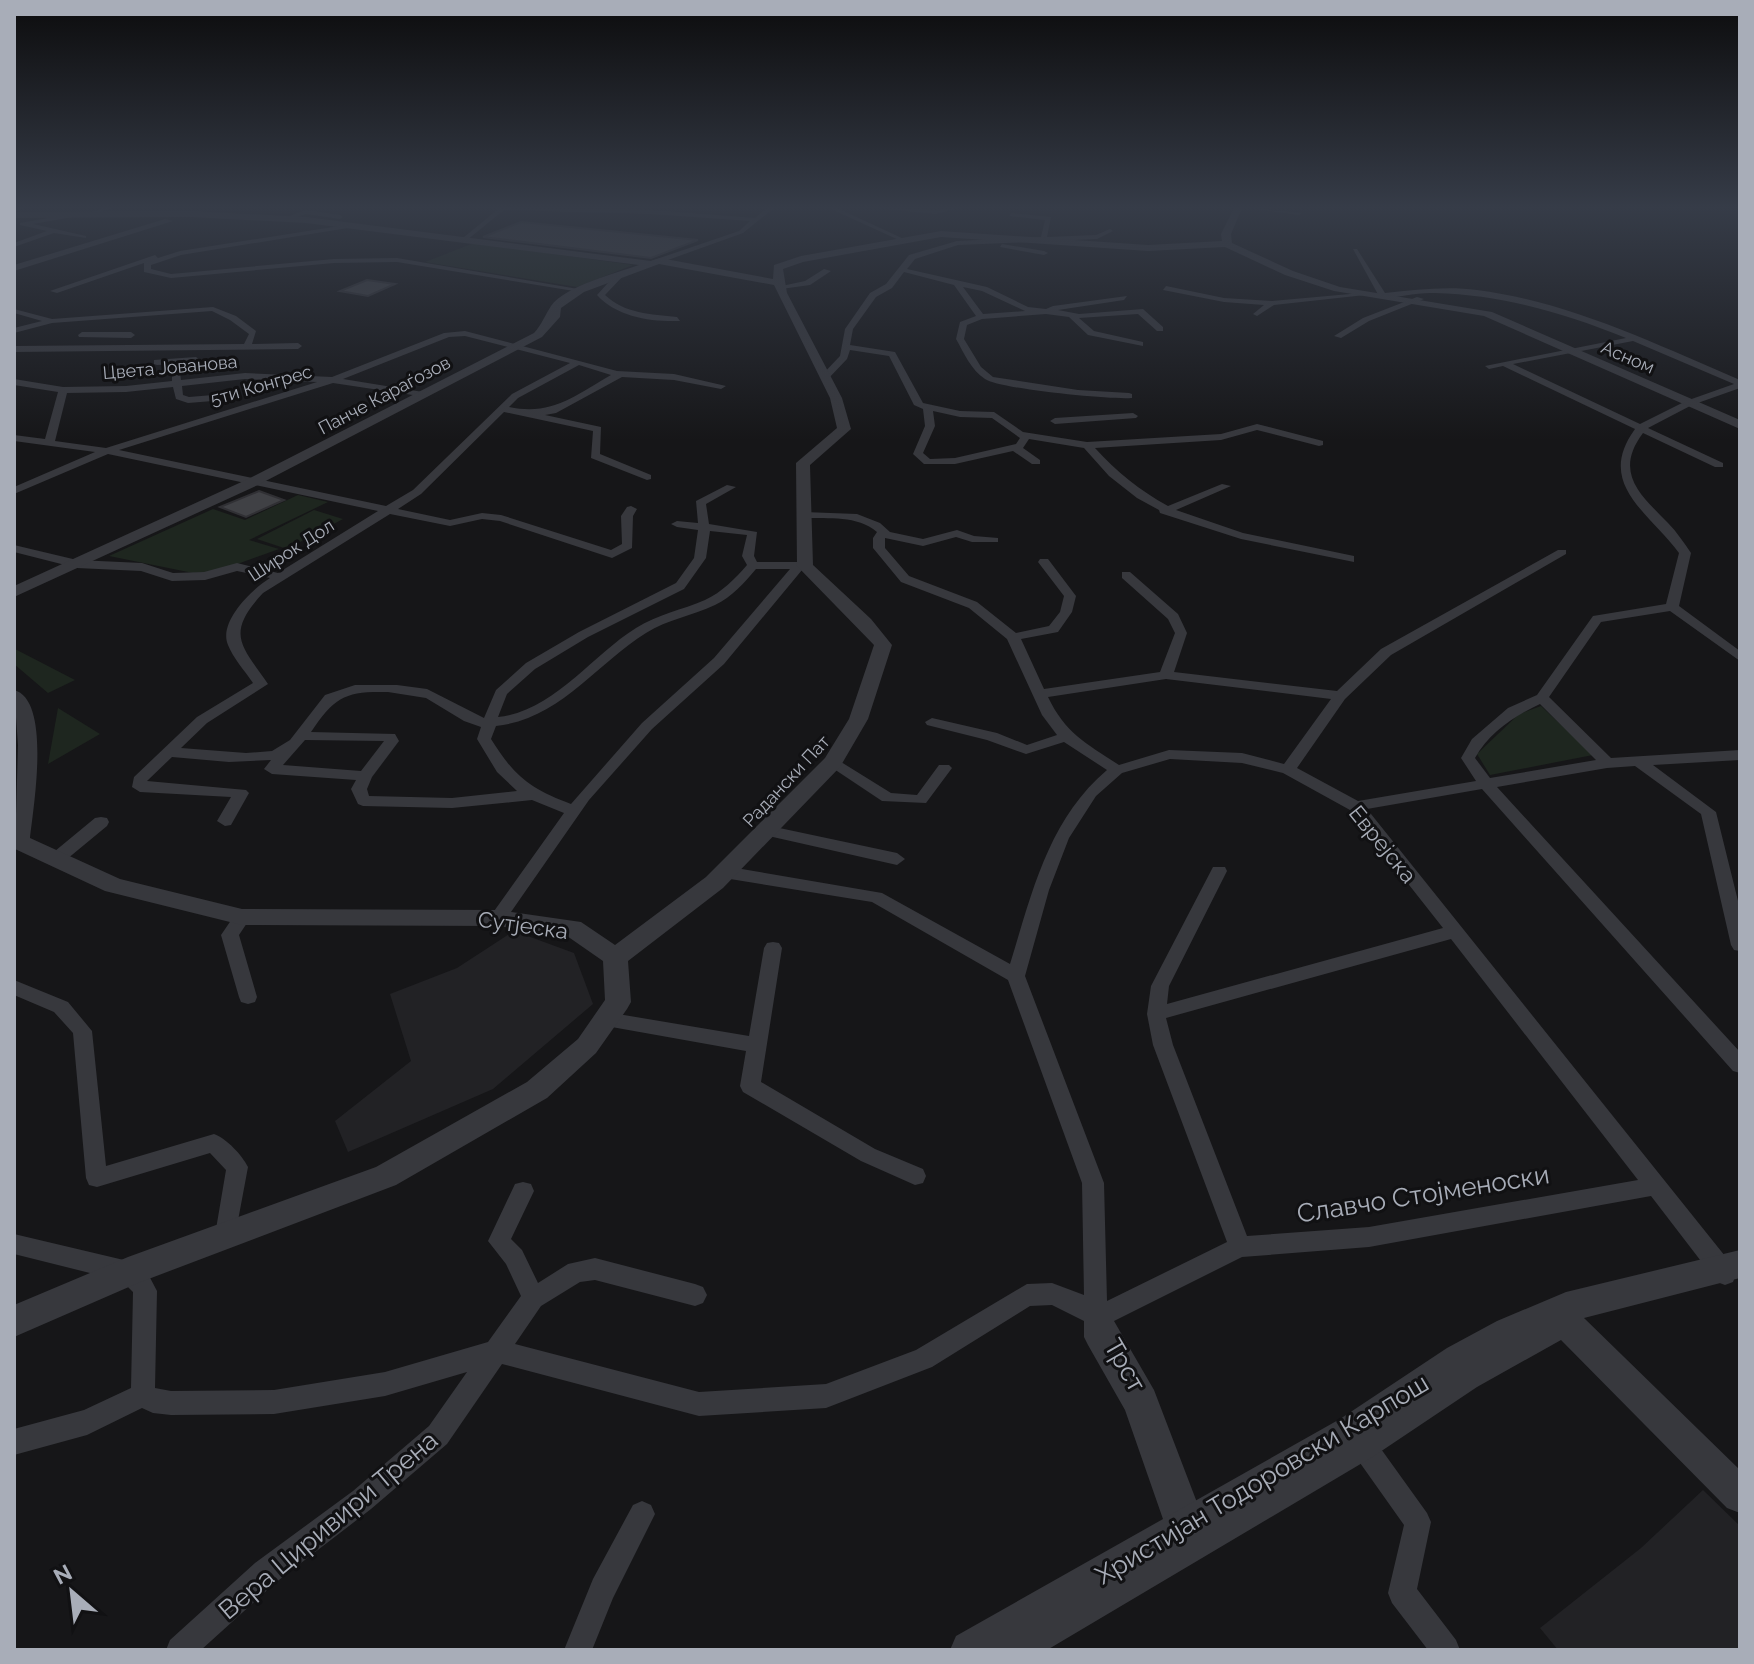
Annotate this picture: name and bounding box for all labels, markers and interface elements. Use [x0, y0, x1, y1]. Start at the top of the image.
street label: Асном [1598, 336, 1658, 378]
street label: Цвета Јованова [102, 351, 238, 383]
street label: Панче Караѓозов [314, 351, 454, 439]
street label: 5ти Конгрес [208, 360, 314, 410]
street label: Широк Дол [244, 515, 338, 585]
street label: Радански Пат [738, 731, 834, 831]
street label: Еврејска [1344, 800, 1422, 888]
street label: Сутјеска [476, 906, 570, 944]
street label: Славчо Стојменоски [1295, 1159, 1551, 1229]
street label: Трст [1098, 1333, 1152, 1397]
street label: Христијан Тодоровски Карпош [1090, 1368, 1434, 1590]
street label: Вера Циривири Трена [213, 1425, 443, 1625]
north arrow [32, 1552, 112, 1632]
text: N [49, 1559, 76, 1590]

